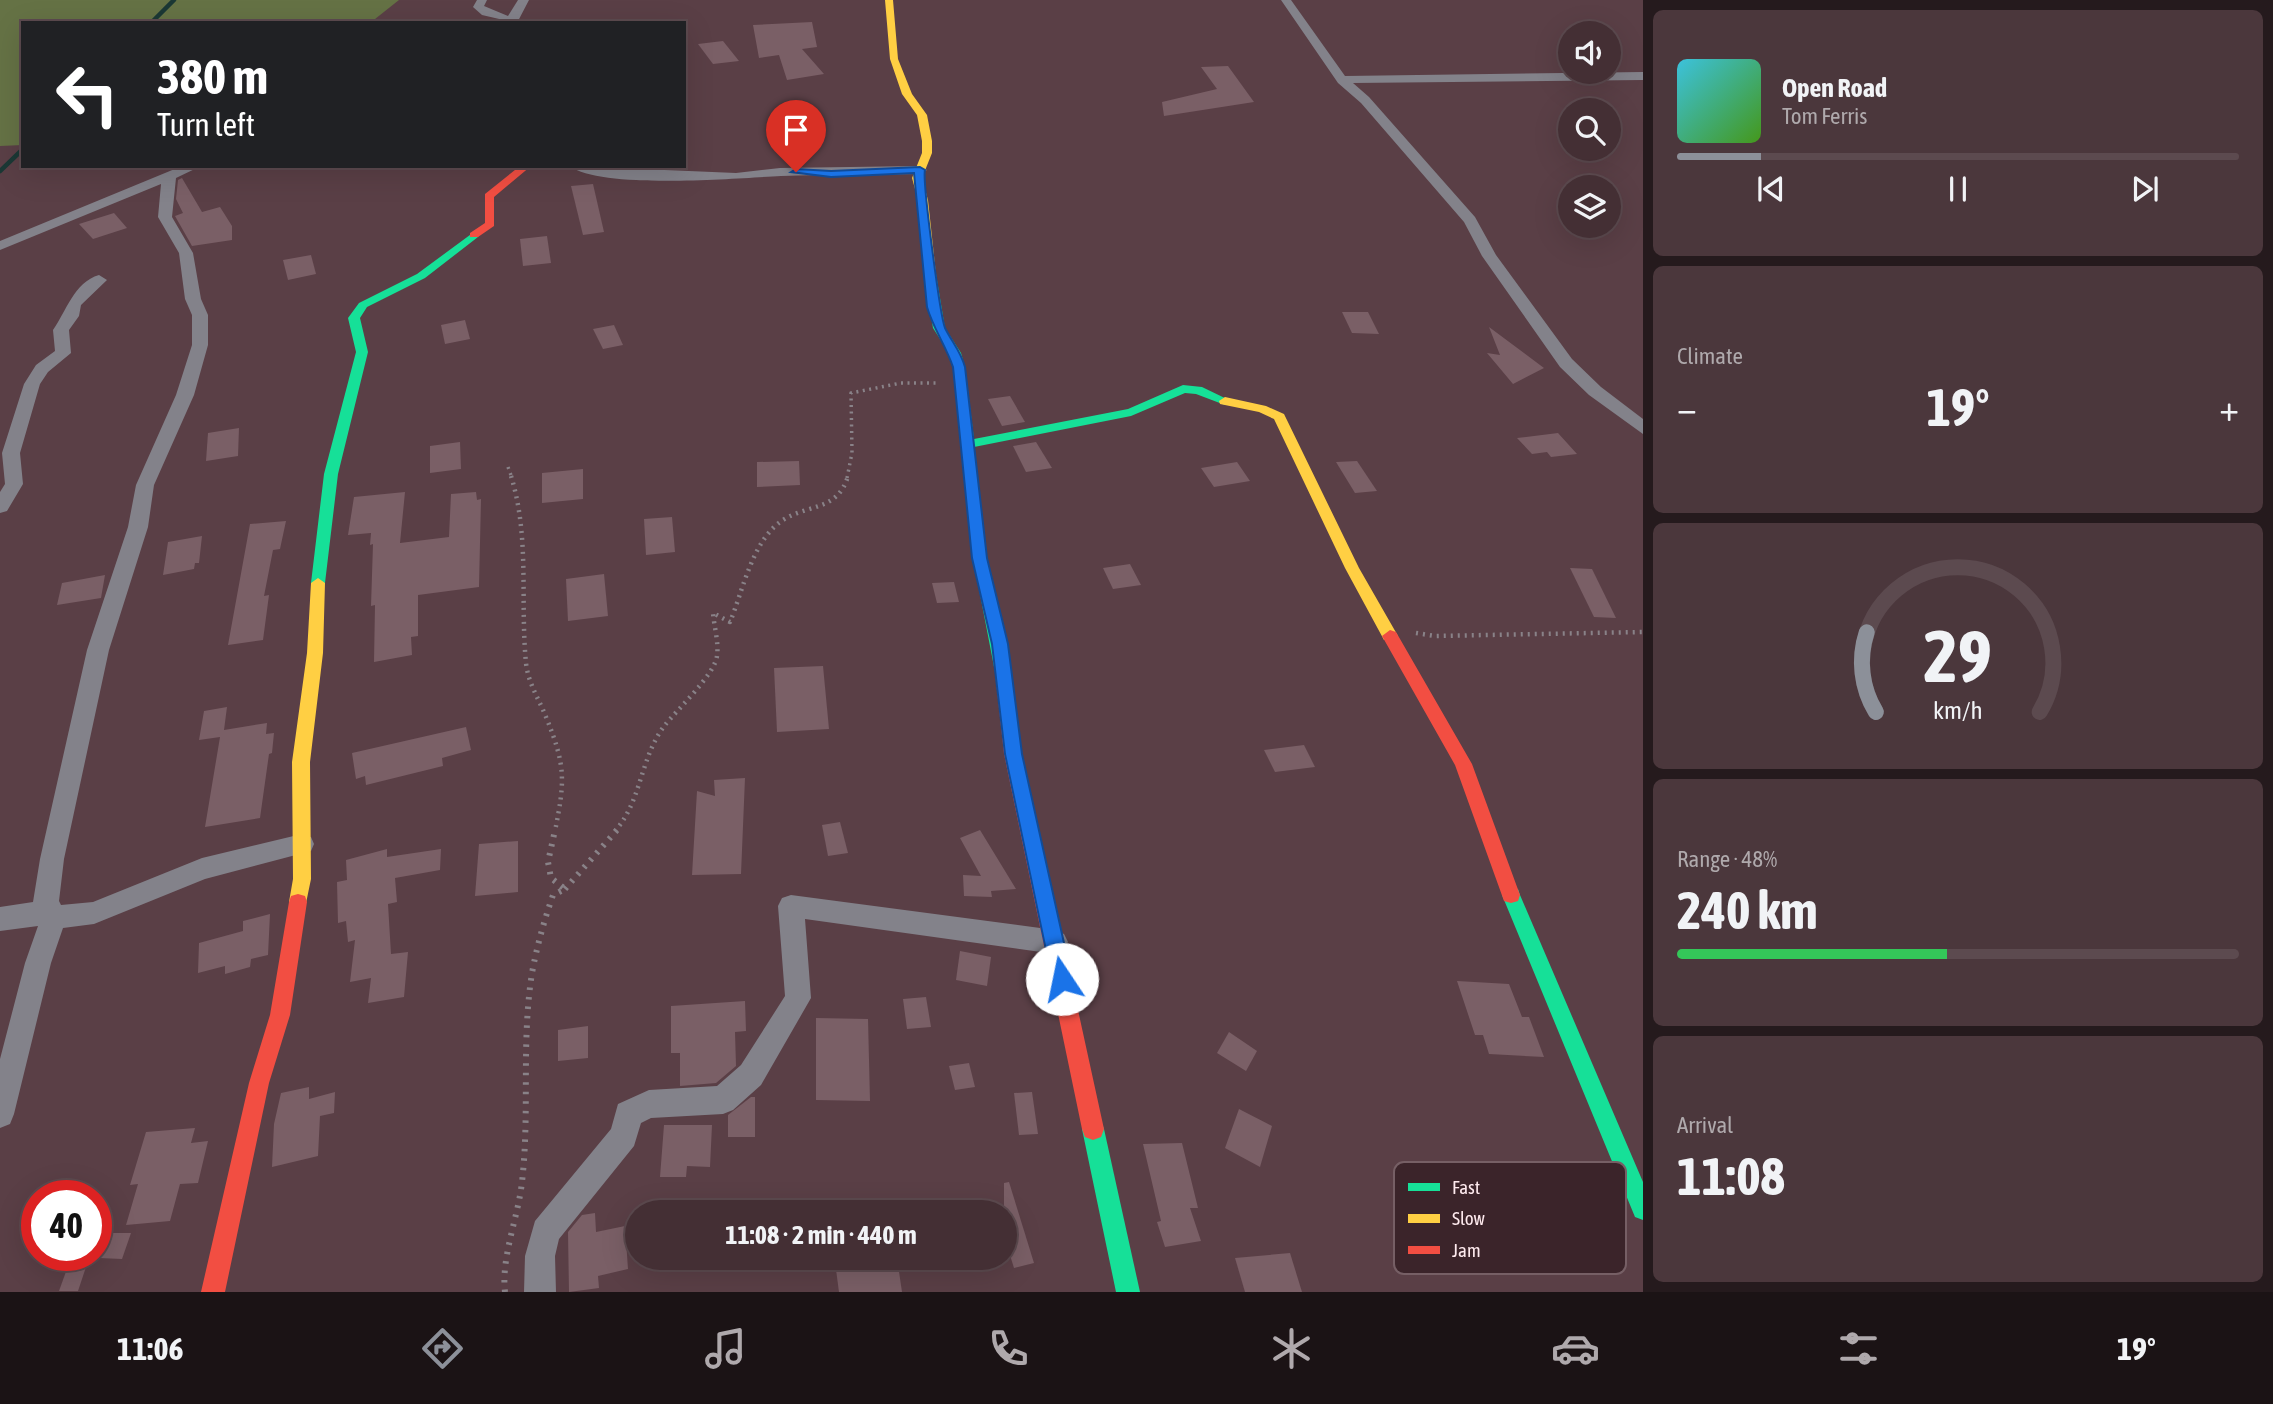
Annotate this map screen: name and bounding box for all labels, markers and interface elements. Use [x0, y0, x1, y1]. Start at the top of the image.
map controls [1558, 21, 1621, 238]
button: sound [1558, 21, 1621, 84]
text: 380 m [157, 48, 268, 104]
icon: left [42, 49, 133, 140]
text: Open Road [1782, 73, 1887, 103]
button: search [1558, 98, 1621, 161]
pin [766, 100, 826, 172]
text: Tom Ferris [1782, 103, 1867, 129]
text: Turn left [157, 106, 255, 143]
icon: arrive [777, 111, 815, 149]
icon: previous [1752, 170, 1790, 208]
icon: pause [1939, 170, 1977, 208]
icon: next [2126, 170, 2164, 208]
button: layers [1558, 175, 1621, 238]
text: Climate [1677, 343, 1743, 369]
text: 19° [1926, 377, 1990, 437]
text: − [1677, 386, 1697, 429]
text: + [2219, 386, 2239, 429]
text: 29 [1924, 614, 1992, 697]
text: km/h [1933, 696, 1983, 724]
text: Range · 48% [1677, 846, 1777, 872]
text: 240 km [1677, 880, 1818, 940]
position arrow [1025, 942, 1099, 1016]
text: Arrival [1677, 1112, 1733, 1138]
text: 11:08 [1677, 1146, 1785, 1206]
legend [1394, 1162, 1626, 1274]
text: Fast [1452, 1176, 1480, 1198]
speed limit sign: 40 [21, 1180, 112, 1271]
text: Slow [1452, 1207, 1486, 1229]
text: 11:08 · 2 min · 440 m [725, 1220, 917, 1250]
text: Jam [1452, 1239, 1481, 1261]
icon: directions [418, 1324, 467, 1373]
icon: music [701, 1324, 750, 1373]
icon: phone [984, 1324, 1033, 1373]
icon: climate [1267, 1324, 1316, 1373]
icon: car [1551, 1324, 1600, 1373]
icon: filters [1834, 1324, 1883, 1373]
text: 11:06 [117, 1330, 184, 1367]
text: 19° [2117, 1330, 2156, 1367]

